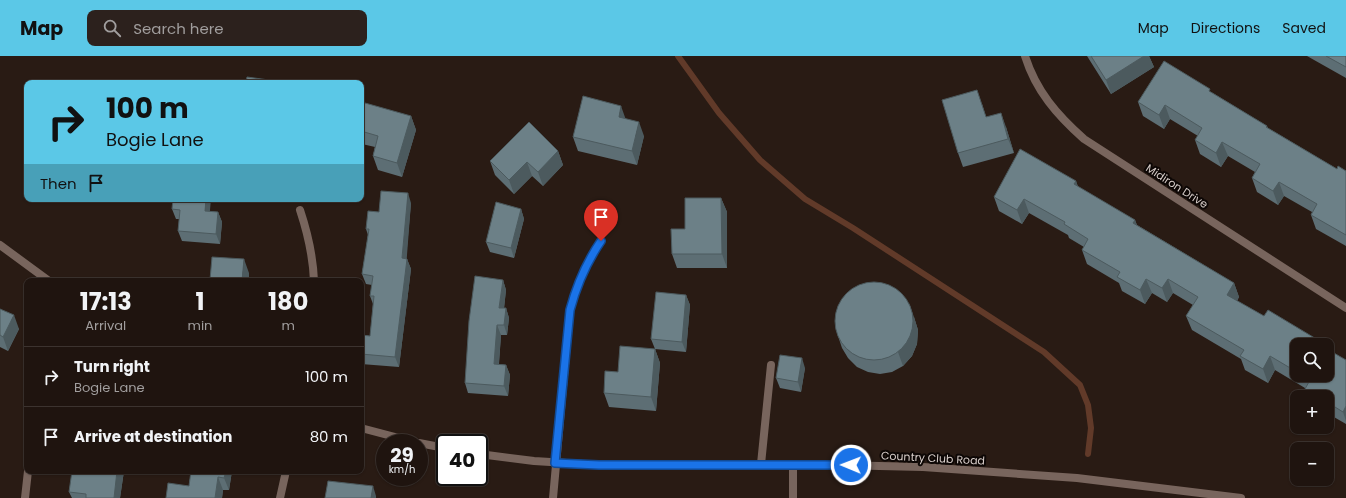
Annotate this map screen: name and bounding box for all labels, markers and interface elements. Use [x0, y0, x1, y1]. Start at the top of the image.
search box [87, 10, 367, 46]
text: Map [20, 15, 63, 42]
icon: search [101, 17, 123, 39]
text: Search here [133, 18, 224, 39]
text: Map [1138, 18, 1169, 38]
text: Directions [1191, 18, 1260, 38]
text: Saved [1282, 18, 1326, 38]
text: 100 m [106, 89, 189, 128]
icon: right [40, 96, 92, 148]
text: Bogie Lane [106, 127, 204, 152]
street label: Midiron Drive [1143, 160, 1211, 212]
icon: arrive [85, 172, 107, 194]
text: Then [40, 173, 77, 194]
pin [584, 200, 618, 241]
icon: arrive [590, 206, 612, 228]
text: 17:13 [80, 285, 132, 318]
text: 1 [195, 285, 204, 318]
text: 180 [268, 285, 308, 318]
text: Arrival [85, 316, 126, 335]
text: min [188, 316, 212, 335]
text: m [282, 316, 295, 335]
map controls [1290, 338, 1334, 486]
button: search [1290, 338, 1334, 382]
text: Turn right [74, 356, 150, 377]
icon: right [40, 366, 62, 388]
text: 100 m [305, 366, 348, 387]
text: Bogie Lane [74, 378, 145, 397]
button: + [1290, 390, 1334, 434]
icon: arrive [40, 426, 62, 448]
text: Arrive at destination [74, 426, 232, 447]
text: 80 m [310, 426, 348, 447]
speed limit sign: 40 [436, 434, 488, 486]
text: 29 [390, 441, 414, 469]
button: − [1290, 442, 1334, 486]
position arrow [830, 444, 872, 486]
street label: Country Club Road [881, 447, 985, 469]
text: km/h [389, 462, 415, 477]

